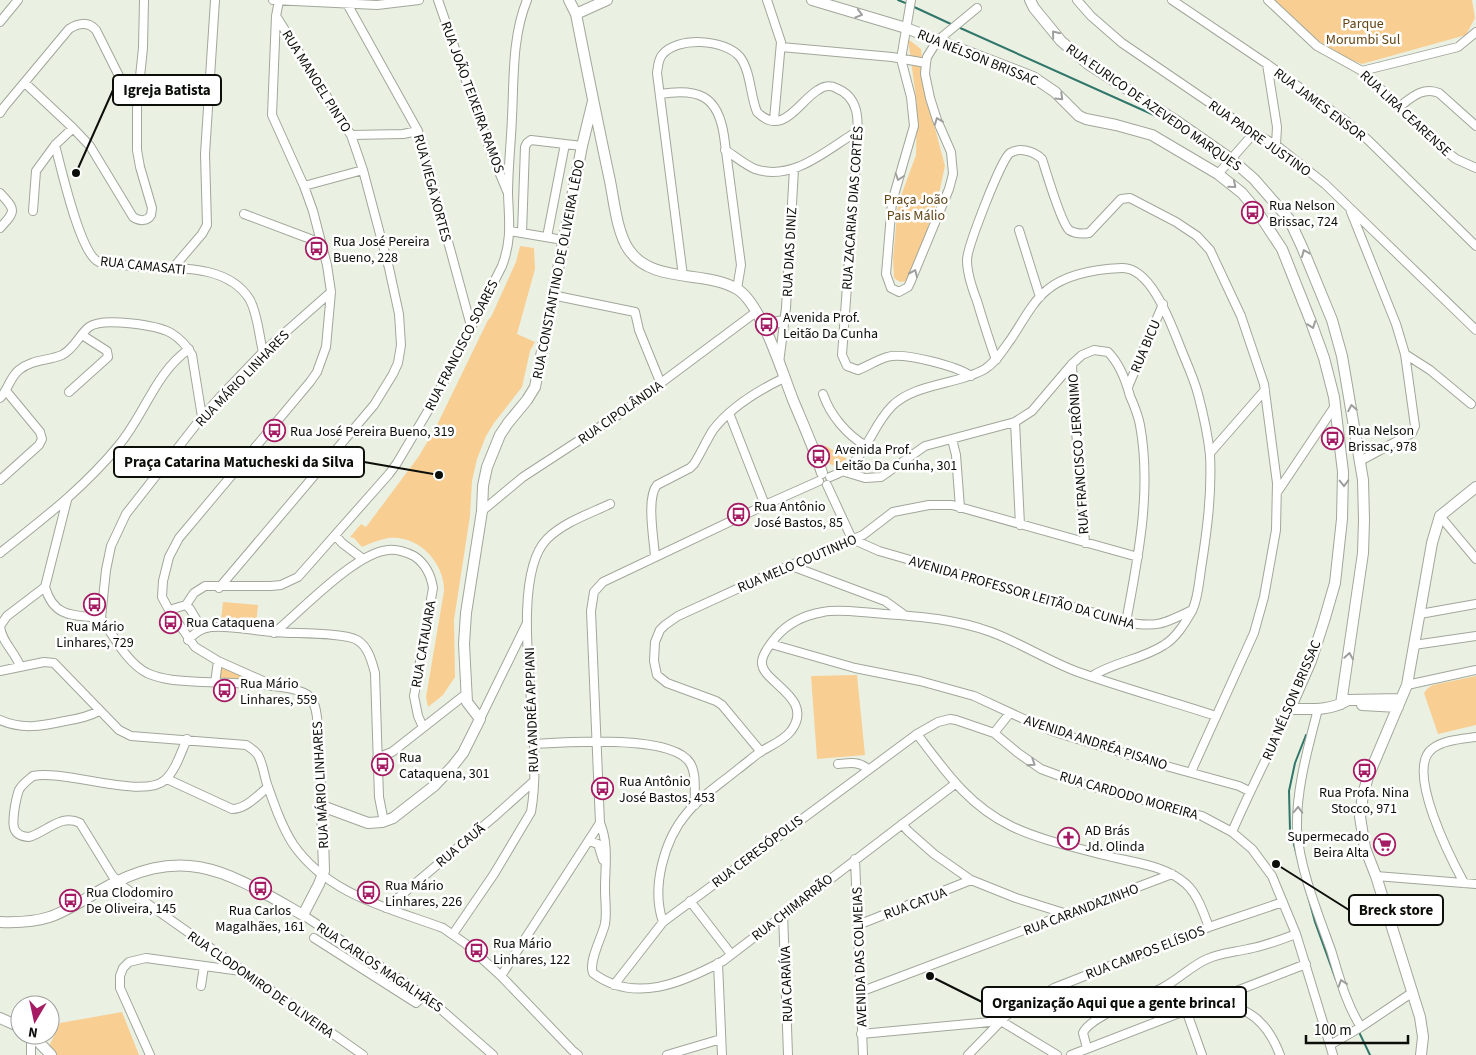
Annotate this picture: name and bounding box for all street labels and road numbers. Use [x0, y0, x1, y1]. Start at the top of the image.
street label: RUA JOÃO TEIXEIRA RAMOS [435, 19, 509, 176]
street label: RUA NÉLSON BRISSAC [914, 25, 1041, 91]
street label: RUA MANOEL PINTO [277, 26, 356, 137]
street label: RUA EURICO DE AZEVEDO MARQUES [1062, 39, 1245, 176]
street label: RUA JAMES ENSOR [1269, 64, 1370, 146]
street label: RUA LIRA CEARENSE [1355, 66, 1455, 161]
street label: RUA PADRE JUSTINO [1204, 96, 1315, 182]
street label: RUA ZACARIAS DIAS CORTÊS [837, 125, 869, 291]
street label: RUA VIEGA XORTES [408, 132, 456, 244]
street label: RUA CONSTANTINO DE OLIVEIRA LÊDO [528, 158, 590, 381]
street label: RUA DIAS DINIZ [778, 207, 802, 297]
street label: RUA CAMASATI [99, 252, 187, 280]
street label: RUA FRANCISCO SOARES [420, 277, 504, 414]
street label: RUA BICU [1126, 317, 1166, 376]
street label: RUA MÁRIO LINHARES [191, 326, 294, 432]
street label: RUA FRANCISCO JERÔNIMO [1063, 373, 1095, 535]
street label: RUA CIPOLÂNDIA [574, 376, 667, 450]
street label: RUA MELO COUTINHO [735, 530, 860, 598]
street label: AVENIDA PROFESSOR LEITÃO DA CUNHA [907, 551, 1137, 635]
street label: RUA CATAUARA [406, 599, 442, 689]
street label: RUA NÉLSON BRISSAC [1258, 637, 1326, 764]
street label: RUA ANDRÉA APPIANI [520, 647, 544, 773]
street label: AVENIDA ANDRÉA PISANO [1021, 710, 1170, 776]
street label: RUA MÁRIO LINHARES [308, 721, 334, 849]
street label: RUA CARDODO MOREIRA [1057, 767, 1201, 825]
street label: RUA CERESÓPOLIS [708, 811, 807, 893]
street label: RUA CAUÃ [432, 819, 490, 872]
street label: RUA CHIMARRÃO [748, 870, 838, 946]
street label: RUA CARANDAZINHO [1021, 879, 1142, 941]
street label: RUA CATUA [881, 883, 950, 925]
street label: AVENIDA DAS COLMEIAS [848, 887, 872, 1027]
street label: RUA CARLOS MAGALHÃES [312, 918, 447, 1018]
street label: RUA CAMPOS ELÍSIOS [1083, 921, 1208, 985]
street label: RUA CLODOMIRO DE OLIVEIRA [183, 926, 338, 1043]
street label: RUA CARAÍVA [776, 945, 798, 1023]

